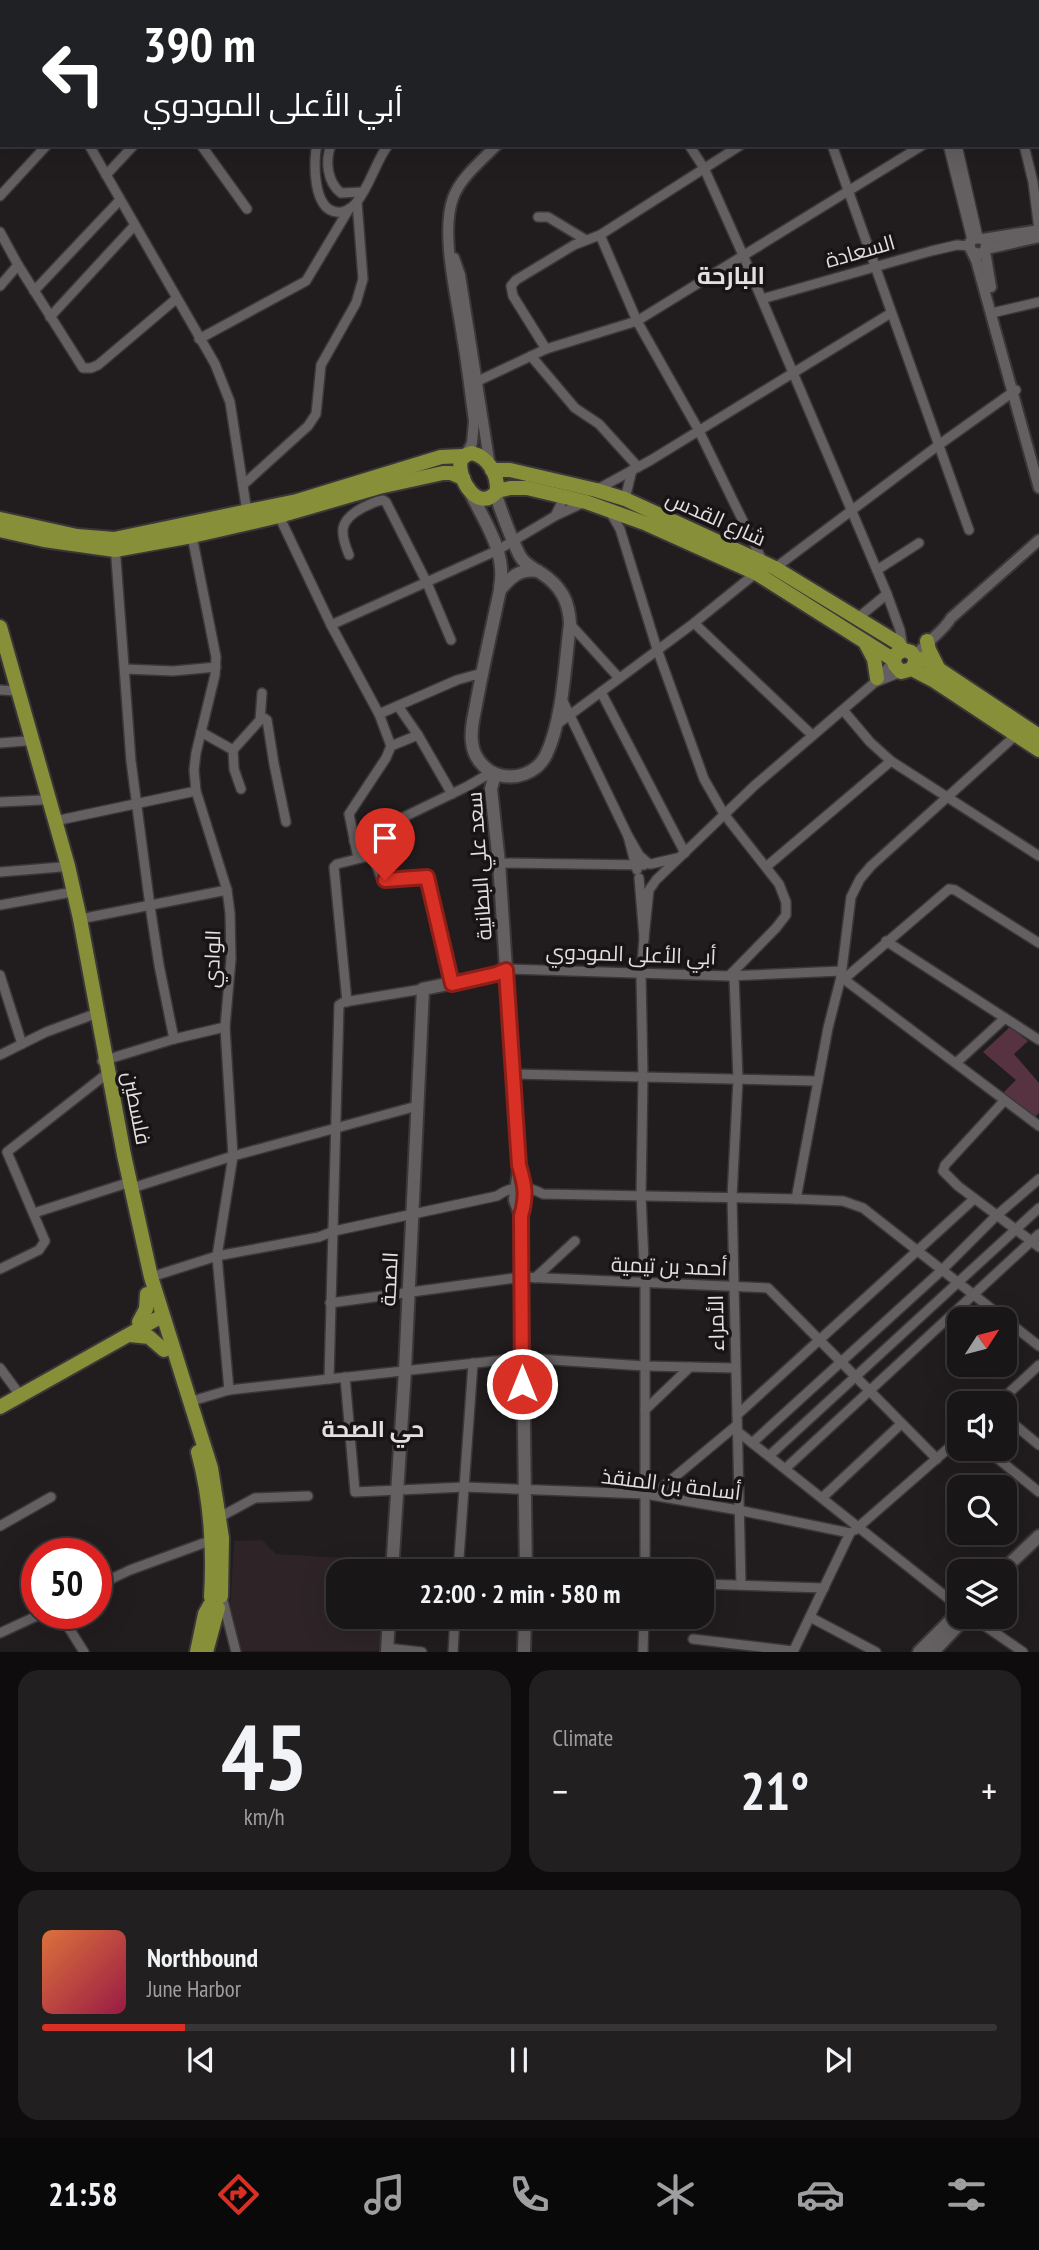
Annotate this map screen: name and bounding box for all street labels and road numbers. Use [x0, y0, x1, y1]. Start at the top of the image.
street label: السعادة [822, 228, 898, 274]
street label: شارع القدس [661, 484, 770, 553]
street label: سعد علي البطانية [460, 791, 501, 941]
street label: الوادي [197, 929, 230, 989]
street label: أبي الأعلى المودوي [545, 938, 717, 973]
street label: فلسطين [117, 1069, 157, 1147]
street label: أحمد بن تيمية [610, 1250, 728, 1282]
street label: الصحة [374, 1251, 404, 1307]
street label: الأمراء [702, 1295, 730, 1351]
street label: أسامة بن المنقذ [600, 1462, 742, 1506]

